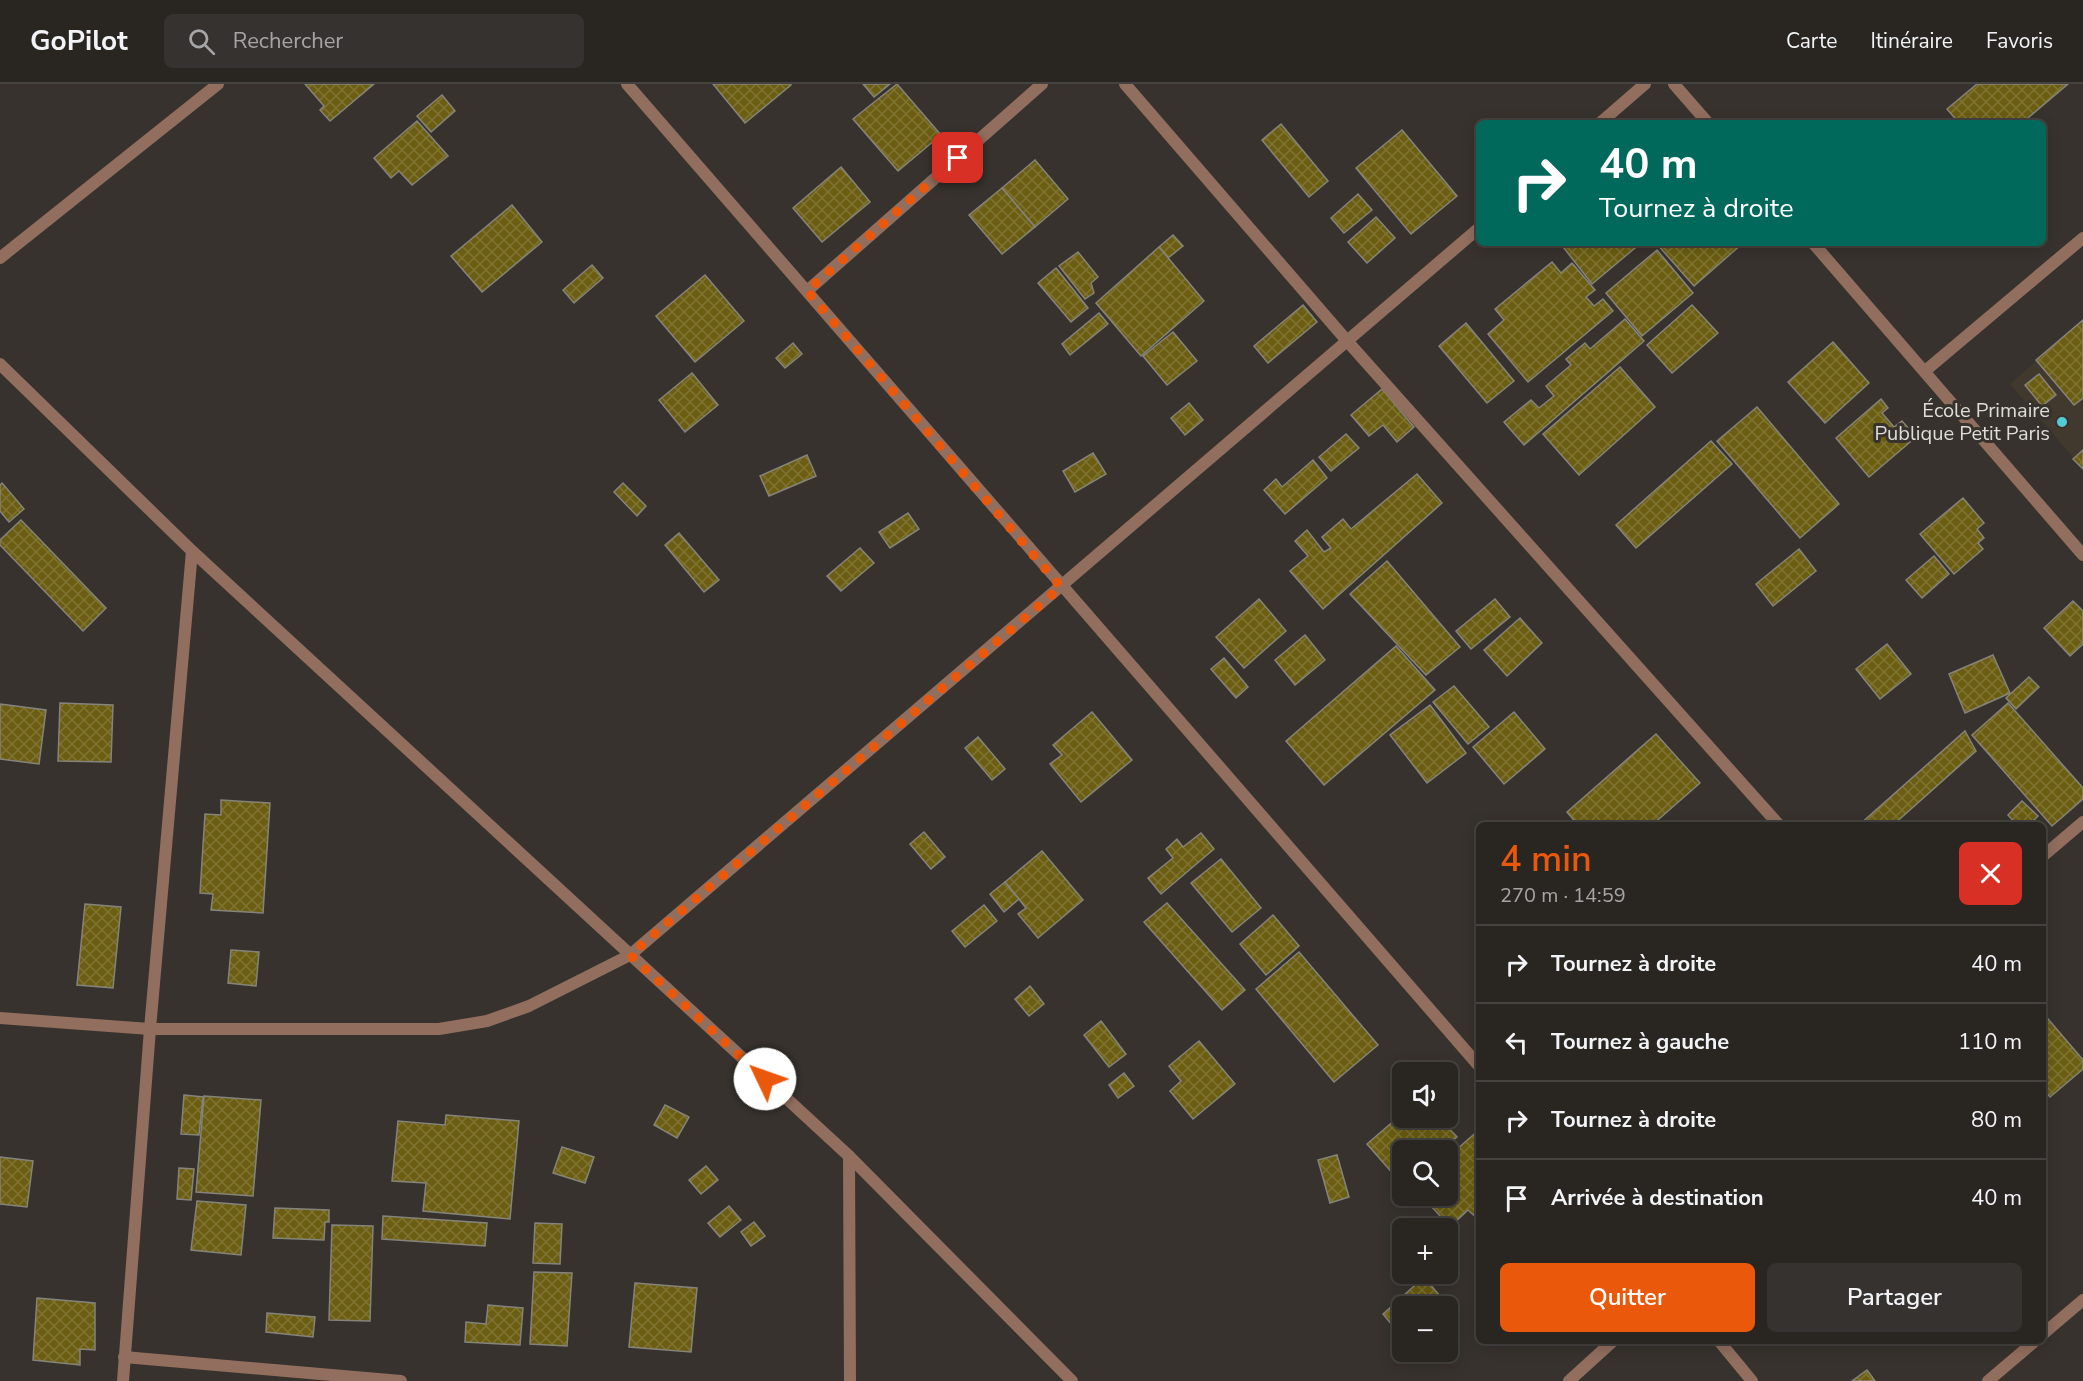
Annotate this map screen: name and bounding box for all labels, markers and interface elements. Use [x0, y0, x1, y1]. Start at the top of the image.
search box [164, 14, 584, 68]
text: GoPilot [30, 22, 128, 60]
icon: search [185, 25, 218, 58]
text: Rechercher [233, 26, 343, 56]
text: Carte [1786, 27, 1837, 55]
text: Itinéraire [1870, 27, 1953, 55]
text: Favoris [1986, 27, 2053, 55]
pin [932, 132, 983, 183]
text: 40 m [1599, 136, 1698, 193]
icon: arrive [941, 141, 974, 174]
icon: right [1500, 144, 1578, 222]
text: Tournez à droite [1599, 190, 1794, 227]
place label: École Primaire Publique Petit Paris [1875, 397, 2050, 447]
marker: École Primaire Publique Petit Paris [2055, 415, 2069, 429]
text: 4 min [1500, 835, 1592, 884]
button: close [1959, 842, 2022, 905]
text: 270 m · 14:59 [1500, 882, 1626, 909]
icon: right [1500, 948, 1533, 981]
text: Tournez à droite [1551, 949, 1716, 979]
text: 40 m [1971, 949, 2022, 979]
icon: left [1500, 1026, 1533, 1059]
text: Tournez à gauche [1551, 1027, 1729, 1057]
text: 110 m [1958, 1027, 2022, 1057]
position arrow [733, 1047, 797, 1111]
map controls [1392, 1062, 1458, 1362]
button: sound [1392, 1062, 1458, 1128]
icon: right [1500, 1104, 1533, 1137]
text: Tournez à droite [1551, 1105, 1716, 1135]
text: 80 m [1971, 1105, 2022, 1135]
button: search [1392, 1140, 1458, 1206]
icon: arrive [1500, 1182, 1533, 1215]
text: Arrivée à destination [1551, 1183, 1764, 1213]
text: 40 m [1971, 1183, 2022, 1213]
button: + [1392, 1218, 1458, 1284]
button: Quitter [1500, 1263, 1755, 1332]
button: Partager [1767, 1263, 2022, 1332]
button: − [1392, 1296, 1458, 1362]

